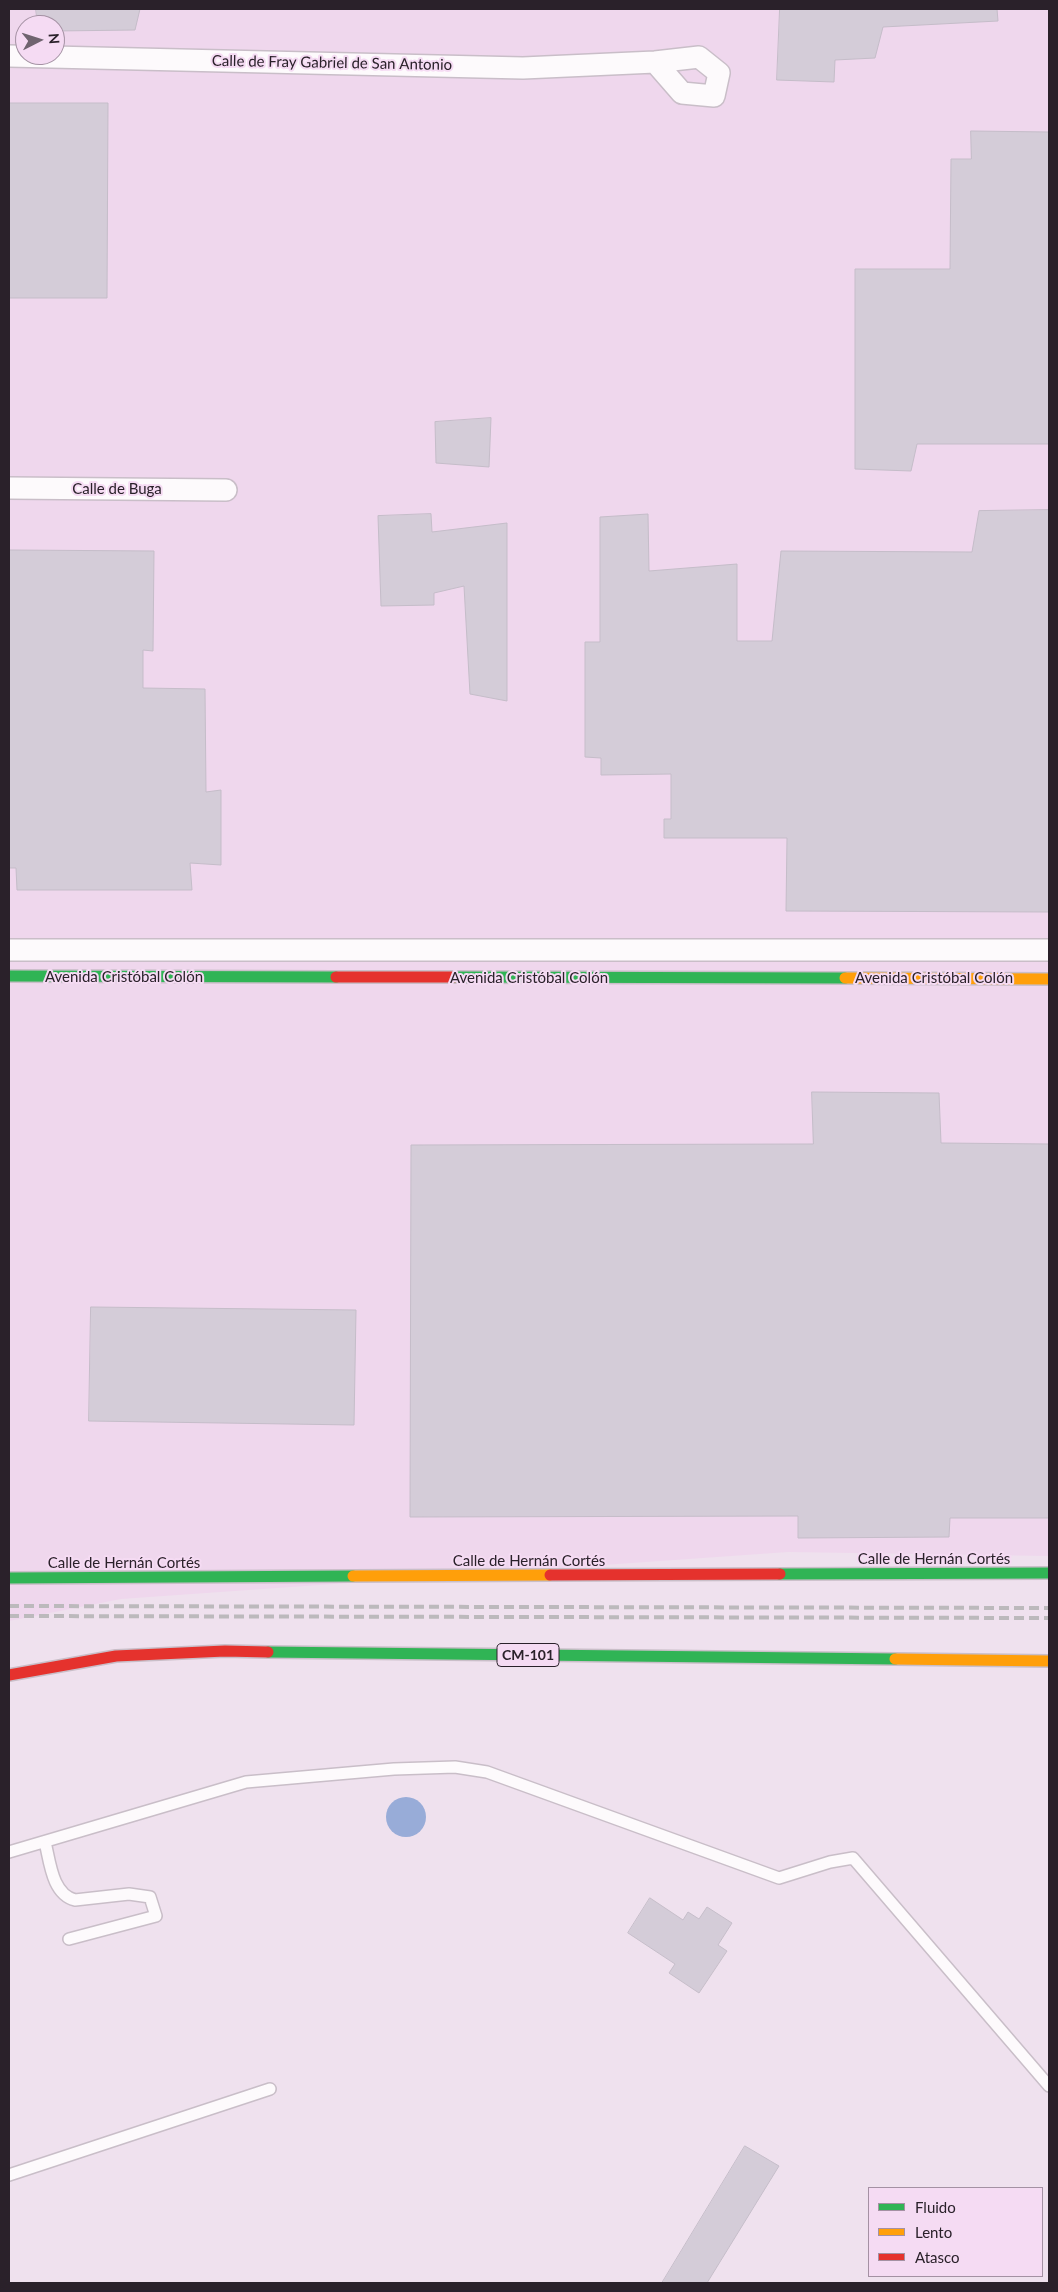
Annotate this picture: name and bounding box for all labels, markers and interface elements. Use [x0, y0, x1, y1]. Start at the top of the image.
north arrow [15, 15, 65, 65]
text: N [46, 33, 63, 45]
street label: Calle de Fray Gabriel de San Antonio [212, 52, 452, 74]
street label: Calle de Buga [72, 480, 162, 498]
street label: Avenida Cristóbal Colón [45, 968, 203, 986]
street label: Avenida Cristóbal Colón [450, 969, 608, 987]
street label: Avenida Cristóbal Colón [855, 969, 1013, 987]
street label: Calle de Hernán Cortés [858, 1550, 1010, 1568]
street label: Calle de Hernán Cortés [453, 1552, 605, 1570]
street label: Calle de Hernán Cortés [48, 1554, 200, 1572]
road number: CM-101 [497, 1644, 559, 1666]
legend [868, 2187, 1043, 2277]
text: Fluido [915, 2198, 956, 2216]
text: Lento [915, 2223, 952, 2241]
text: Atasco [915, 2248, 960, 2266]

